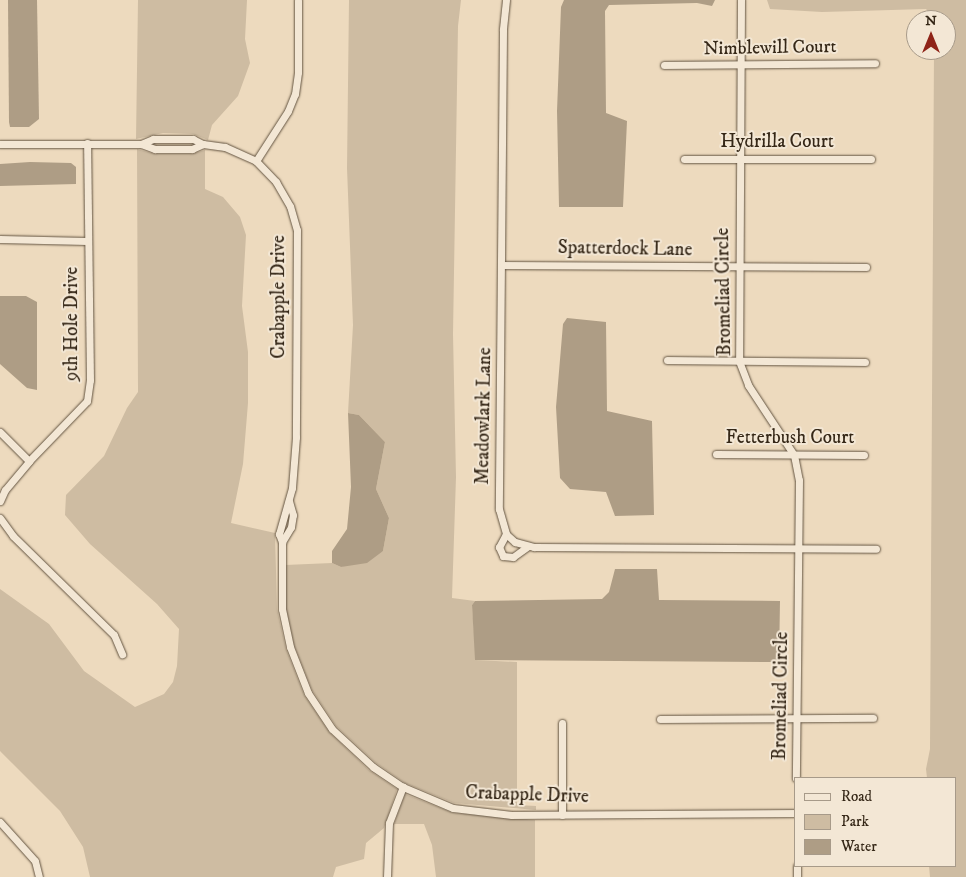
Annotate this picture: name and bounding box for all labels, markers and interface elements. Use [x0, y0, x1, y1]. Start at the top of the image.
north arrow [906, 10, 956, 60]
text: N [925, 12, 937, 30]
street label: Nimblewill Court [703, 35, 837, 61]
street label: Hydrilla Court [720, 131, 834, 153]
street label: Bromeliad Circle [711, 227, 737, 357]
street label: Crabapple Drive [268, 235, 290, 359]
street label: Spatterdock Lane [558, 236, 692, 262]
street label: 9th Hole Drive [61, 267, 83, 381]
street label: Meadowlark Lane [471, 347, 497, 485]
street label: Fetterbush Court [726, 427, 854, 449]
street label: Bromeliad Circle [768, 631, 794, 761]
legend [794, 777, 956, 867]
street label: Crabapple Drive [465, 781, 589, 809]
text: Road [841, 787, 872, 806]
text: Park [841, 812, 869, 831]
text: Water [841, 837, 877, 856]

